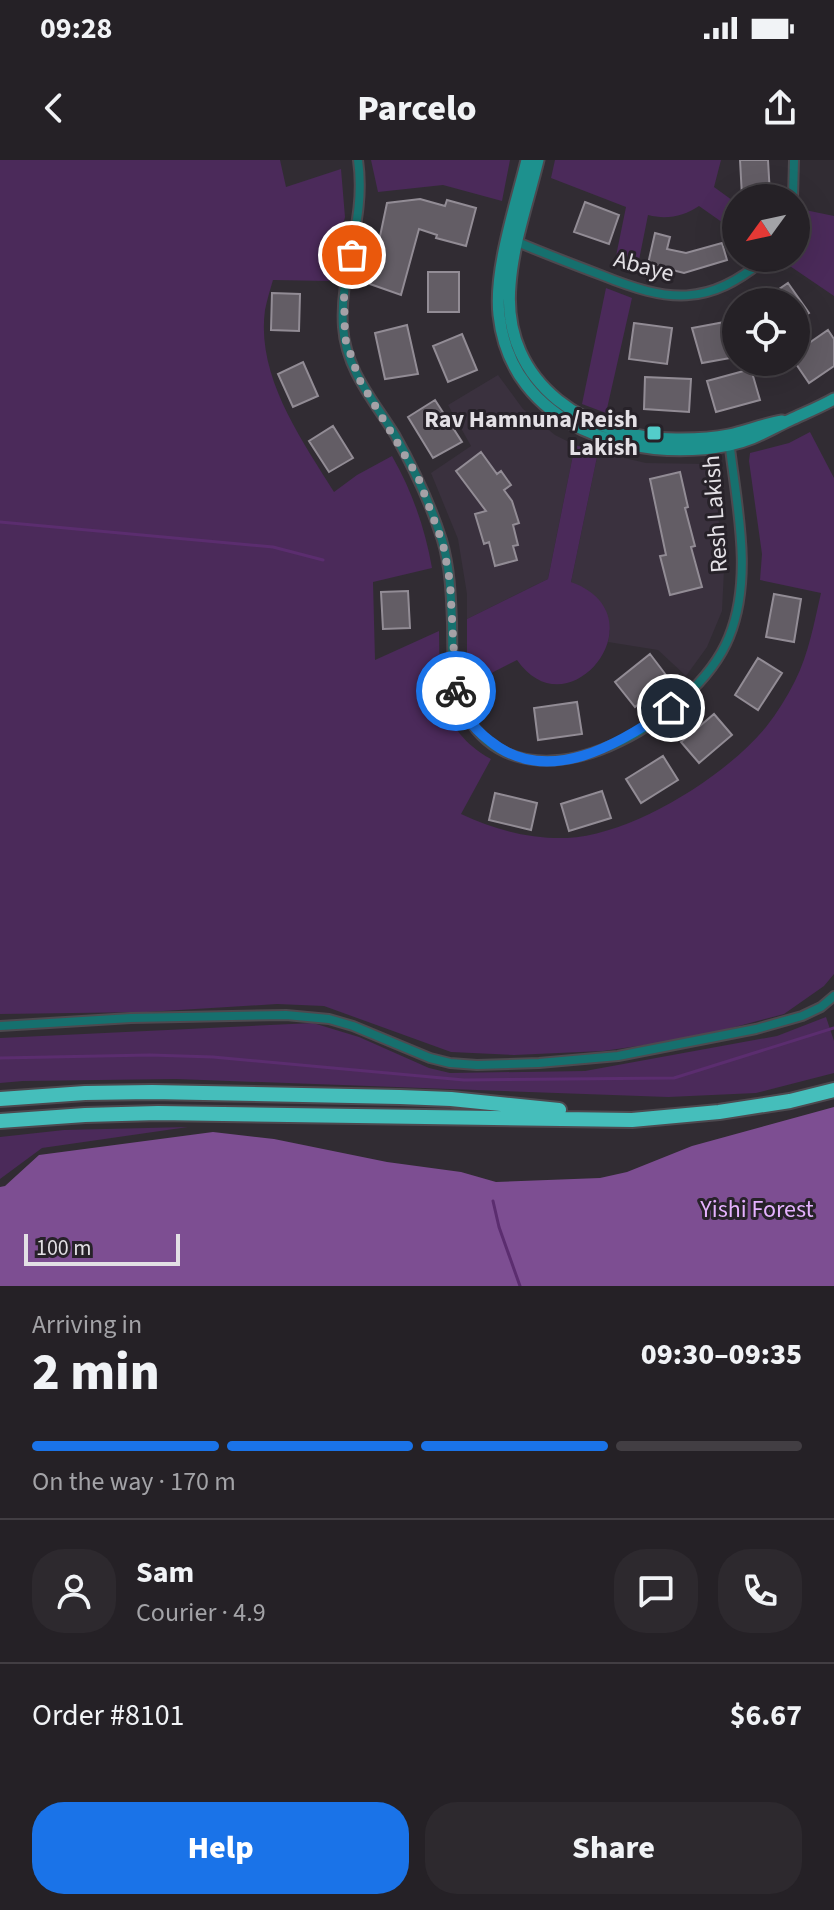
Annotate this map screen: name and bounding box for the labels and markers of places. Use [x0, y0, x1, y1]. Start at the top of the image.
pin [318, 221, 386, 289]
place label: Rav Hamnuna/Reish Lakish [424, 402, 638, 465]
marker: Rav Hamnuna/Reish Lakish [645, 424, 663, 442]
pin [637, 674, 705, 742]

